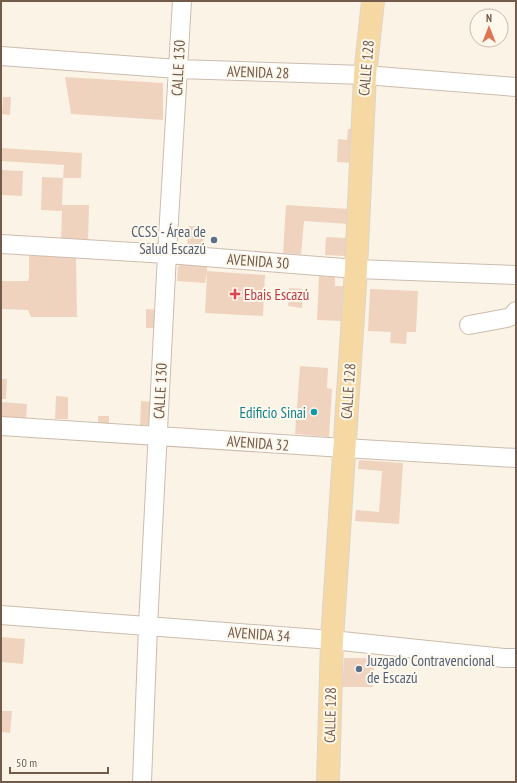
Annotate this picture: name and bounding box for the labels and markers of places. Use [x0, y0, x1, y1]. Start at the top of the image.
place label: CCSS - Área de Salud Escazú [131, 222, 206, 258]
marker: CCSS - Área de Salud Escazú [209, 235, 219, 245]
place label: Ebais Escazú [244, 285, 309, 304]
marker: Ebais Escazú [229, 288, 241, 300]
place label: Edificio Sinai [239, 403, 306, 422]
marker: Edificio Sinai [309, 407, 319, 417]
place label: Juzgado Contravencional de Escazú [366, 651, 495, 687]
marker: Juzgado Contravencional de Escazú [354, 664, 364, 674]

